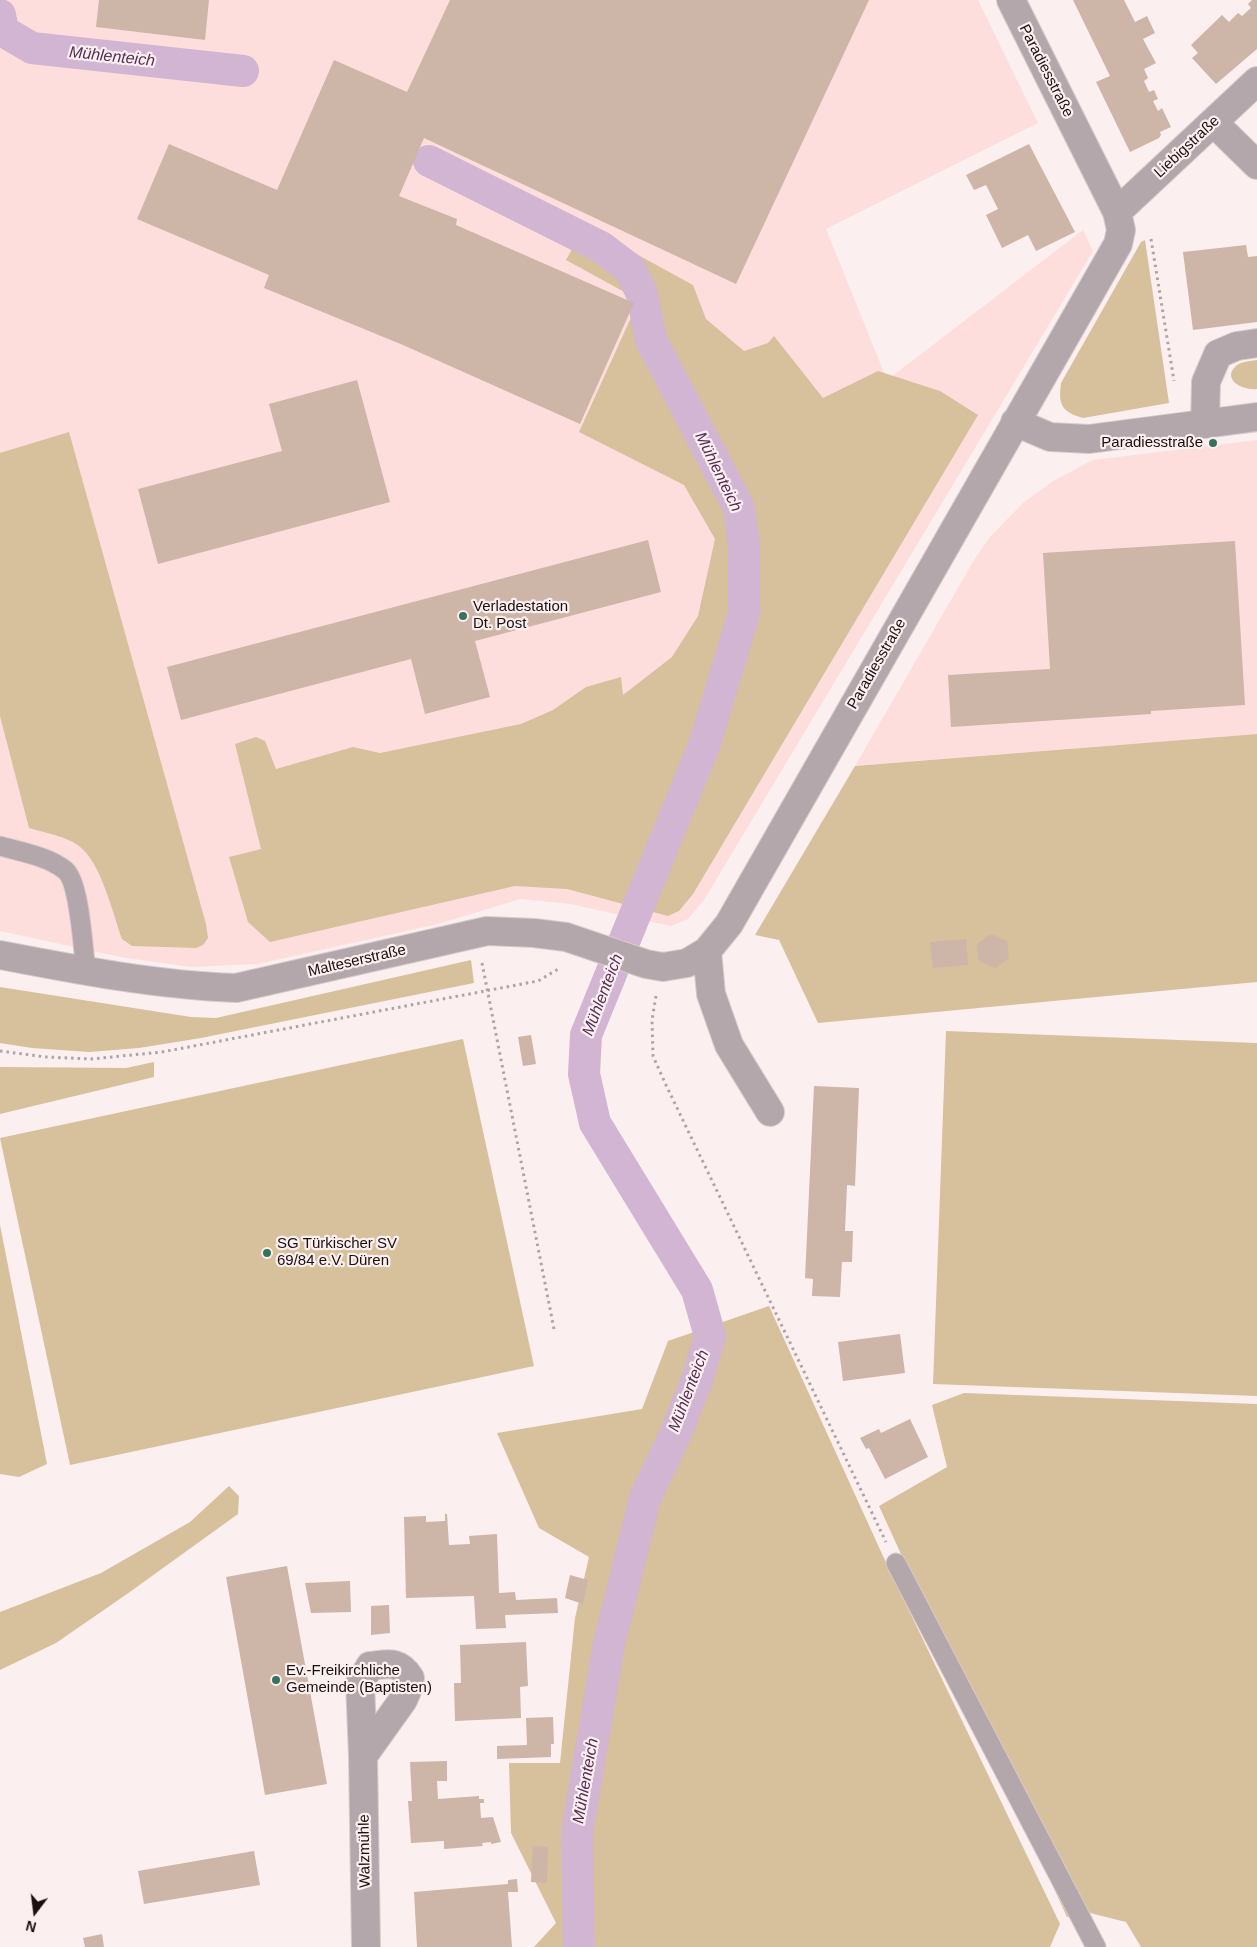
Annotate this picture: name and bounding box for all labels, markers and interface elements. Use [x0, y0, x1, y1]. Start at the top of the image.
street label: Paradiesstraße [1015, 22, 1077, 120]
water label: Mühlenteich [68, 43, 156, 71]
street label: Liebigstraße [1151, 112, 1223, 182]
water label: Mühlenteich [690, 429, 746, 515]
place label: Paradiesstraße [1101, 434, 1203, 452]
marker: Paradiesstraße [1207, 437, 1219, 449]
place label: Verladestation Dt. Post [473, 598, 568, 633]
marker: Verladestation Dt. Post [457, 610, 469, 622]
street label: Paradiesstraße [844, 615, 910, 713]
street label: Malteserstraße [306, 941, 408, 981]
water label: Mühlenteich [579, 951, 627, 1039]
place label: SG Türkischer SV 69/84 e.V. Düren [277, 1235, 397, 1270]
marker: SG Türkischer SV 69/84 e.V. Düren [261, 1247, 273, 1259]
water label: Mühlenteich [665, 1347, 713, 1435]
place label: Ev.-Freikirchliche Gemeinde (Baptisten) [286, 1662, 432, 1697]
marker: Ev.-Freikirchliche Gemeinde (Baptisten) [270, 1674, 282, 1686]
water label: Mühlenteich [569, 1737, 603, 1825]
street label: Walzmühle [355, 1814, 375, 1888]
north arrow [10, 1887, 60, 1937]
text: N [24, 1917, 38, 1936]

